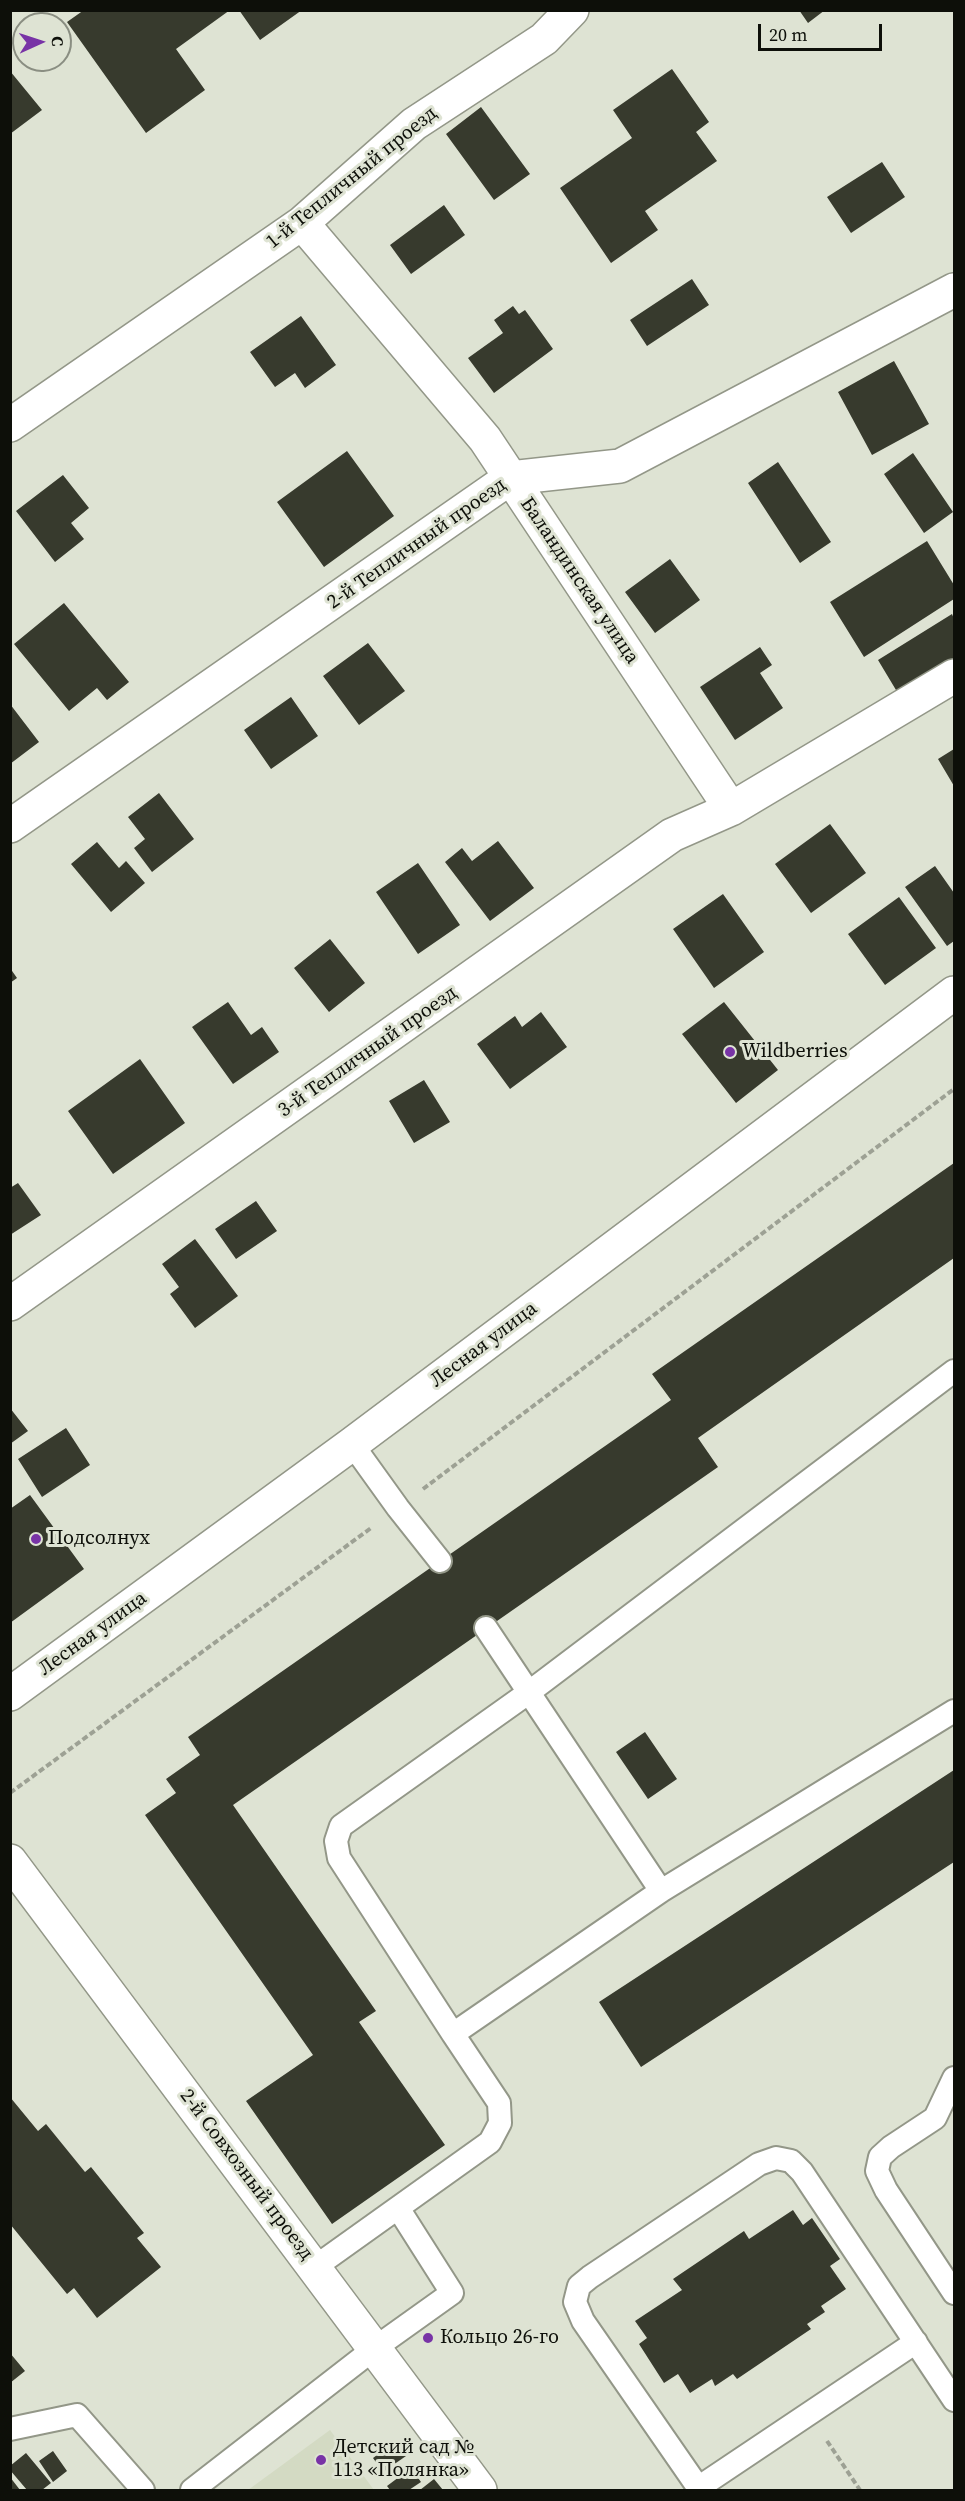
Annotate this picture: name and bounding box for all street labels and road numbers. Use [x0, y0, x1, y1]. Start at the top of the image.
street label: 1-й Тепличный проезд [262, 102, 442, 254]
street label: 2-й Тепличный проезд [323, 473, 511, 615]
street label: Баландинская улица [514, 493, 644, 669]
street label: 3-й Тепличный проезд [274, 981, 462, 1123]
street label: Лесная улица [426, 1297, 542, 1393]
street label: Лесная улица [34, 1587, 152, 1681]
street label: 2-й Совхозный проезд [174, 2085, 318, 2265]

